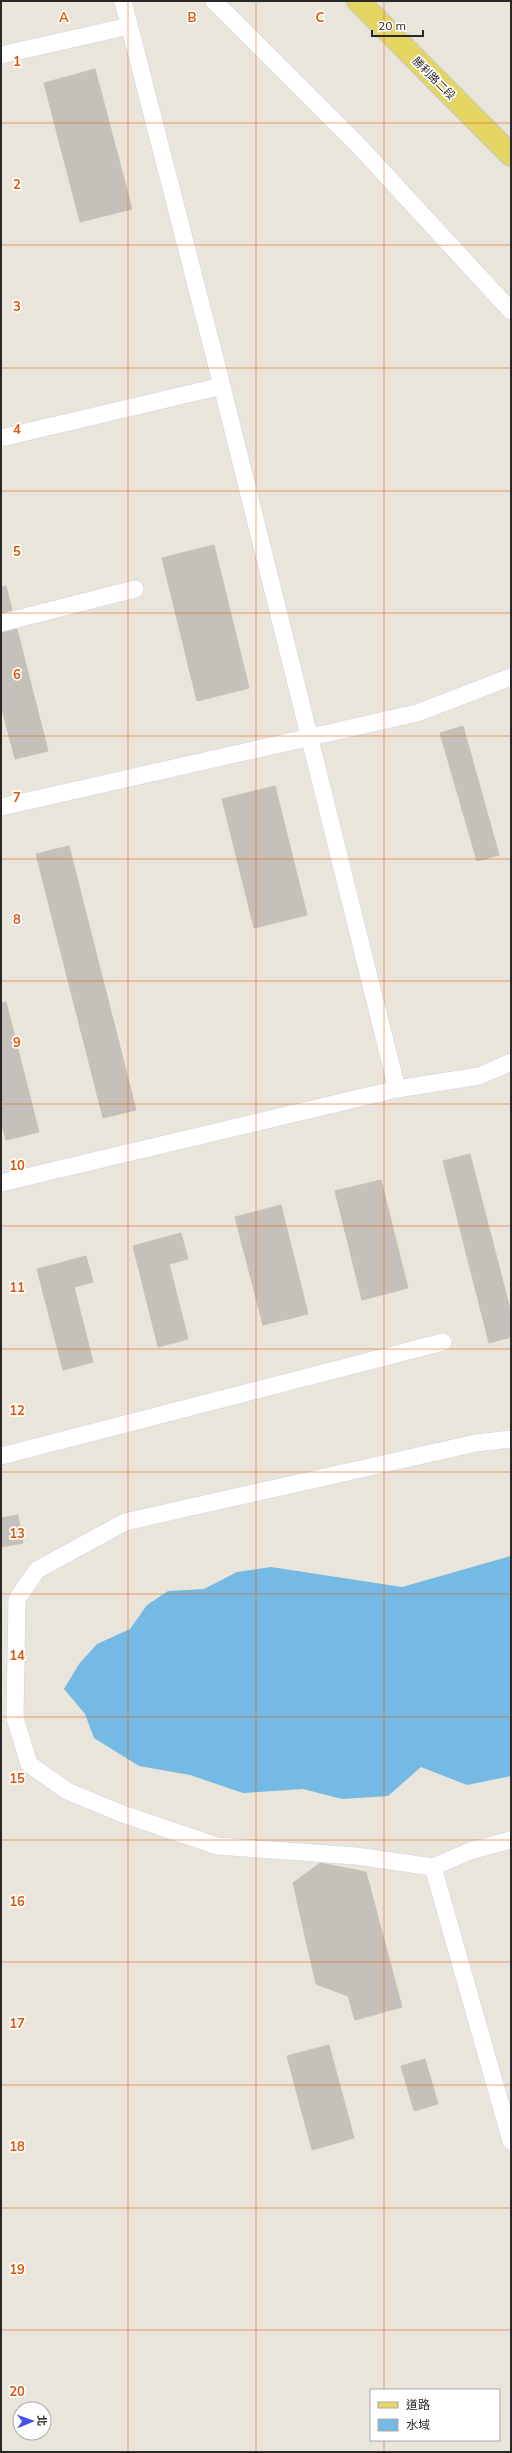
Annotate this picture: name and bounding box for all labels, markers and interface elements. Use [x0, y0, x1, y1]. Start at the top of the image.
text: A [59, 9, 69, 25]
text: B [188, 9, 197, 25]
text: C [316, 9, 325, 25]
scale bar [372, 12, 423, 38]
text: 20 m [378, 18, 406, 33]
text: 1 [13, 53, 21, 69]
street label: 勝利路二段 [410, 54, 458, 102]
text: 2 [13, 176, 21, 192]
text: 3 [13, 298, 21, 314]
text: 4 [13, 421, 21, 437]
text: 5 [13, 543, 21, 559]
text: 6 [13, 666, 21, 682]
text: 7 [13, 789, 21, 805]
text: 8 [13, 911, 21, 927]
text: 9 [13, 1034, 21, 1050]
text: 10 [9, 1157, 25, 1173]
text: 11 [9, 1279, 25, 1295]
text: 12 [9, 1402, 25, 1418]
text: 13 [9, 1525, 25, 1541]
text: 14 [9, 1647, 25, 1663]
text: 15 [9, 1770, 25, 1786]
text: 16 [9, 1893, 25, 1909]
text: 17 [9, 2015, 25, 2031]
text: 18 [9, 2138, 25, 2154]
text: 19 [9, 2261, 25, 2277]
text: 20 [9, 2383, 25, 2399]
legend [370, 2389, 500, 2441]
text: 道路 [406, 2397, 430, 2412]
north arrow [12, 2401, 52, 2441]
text: 北 [35, 2415, 49, 2426]
text: 水域 [406, 2417, 430, 2432]

